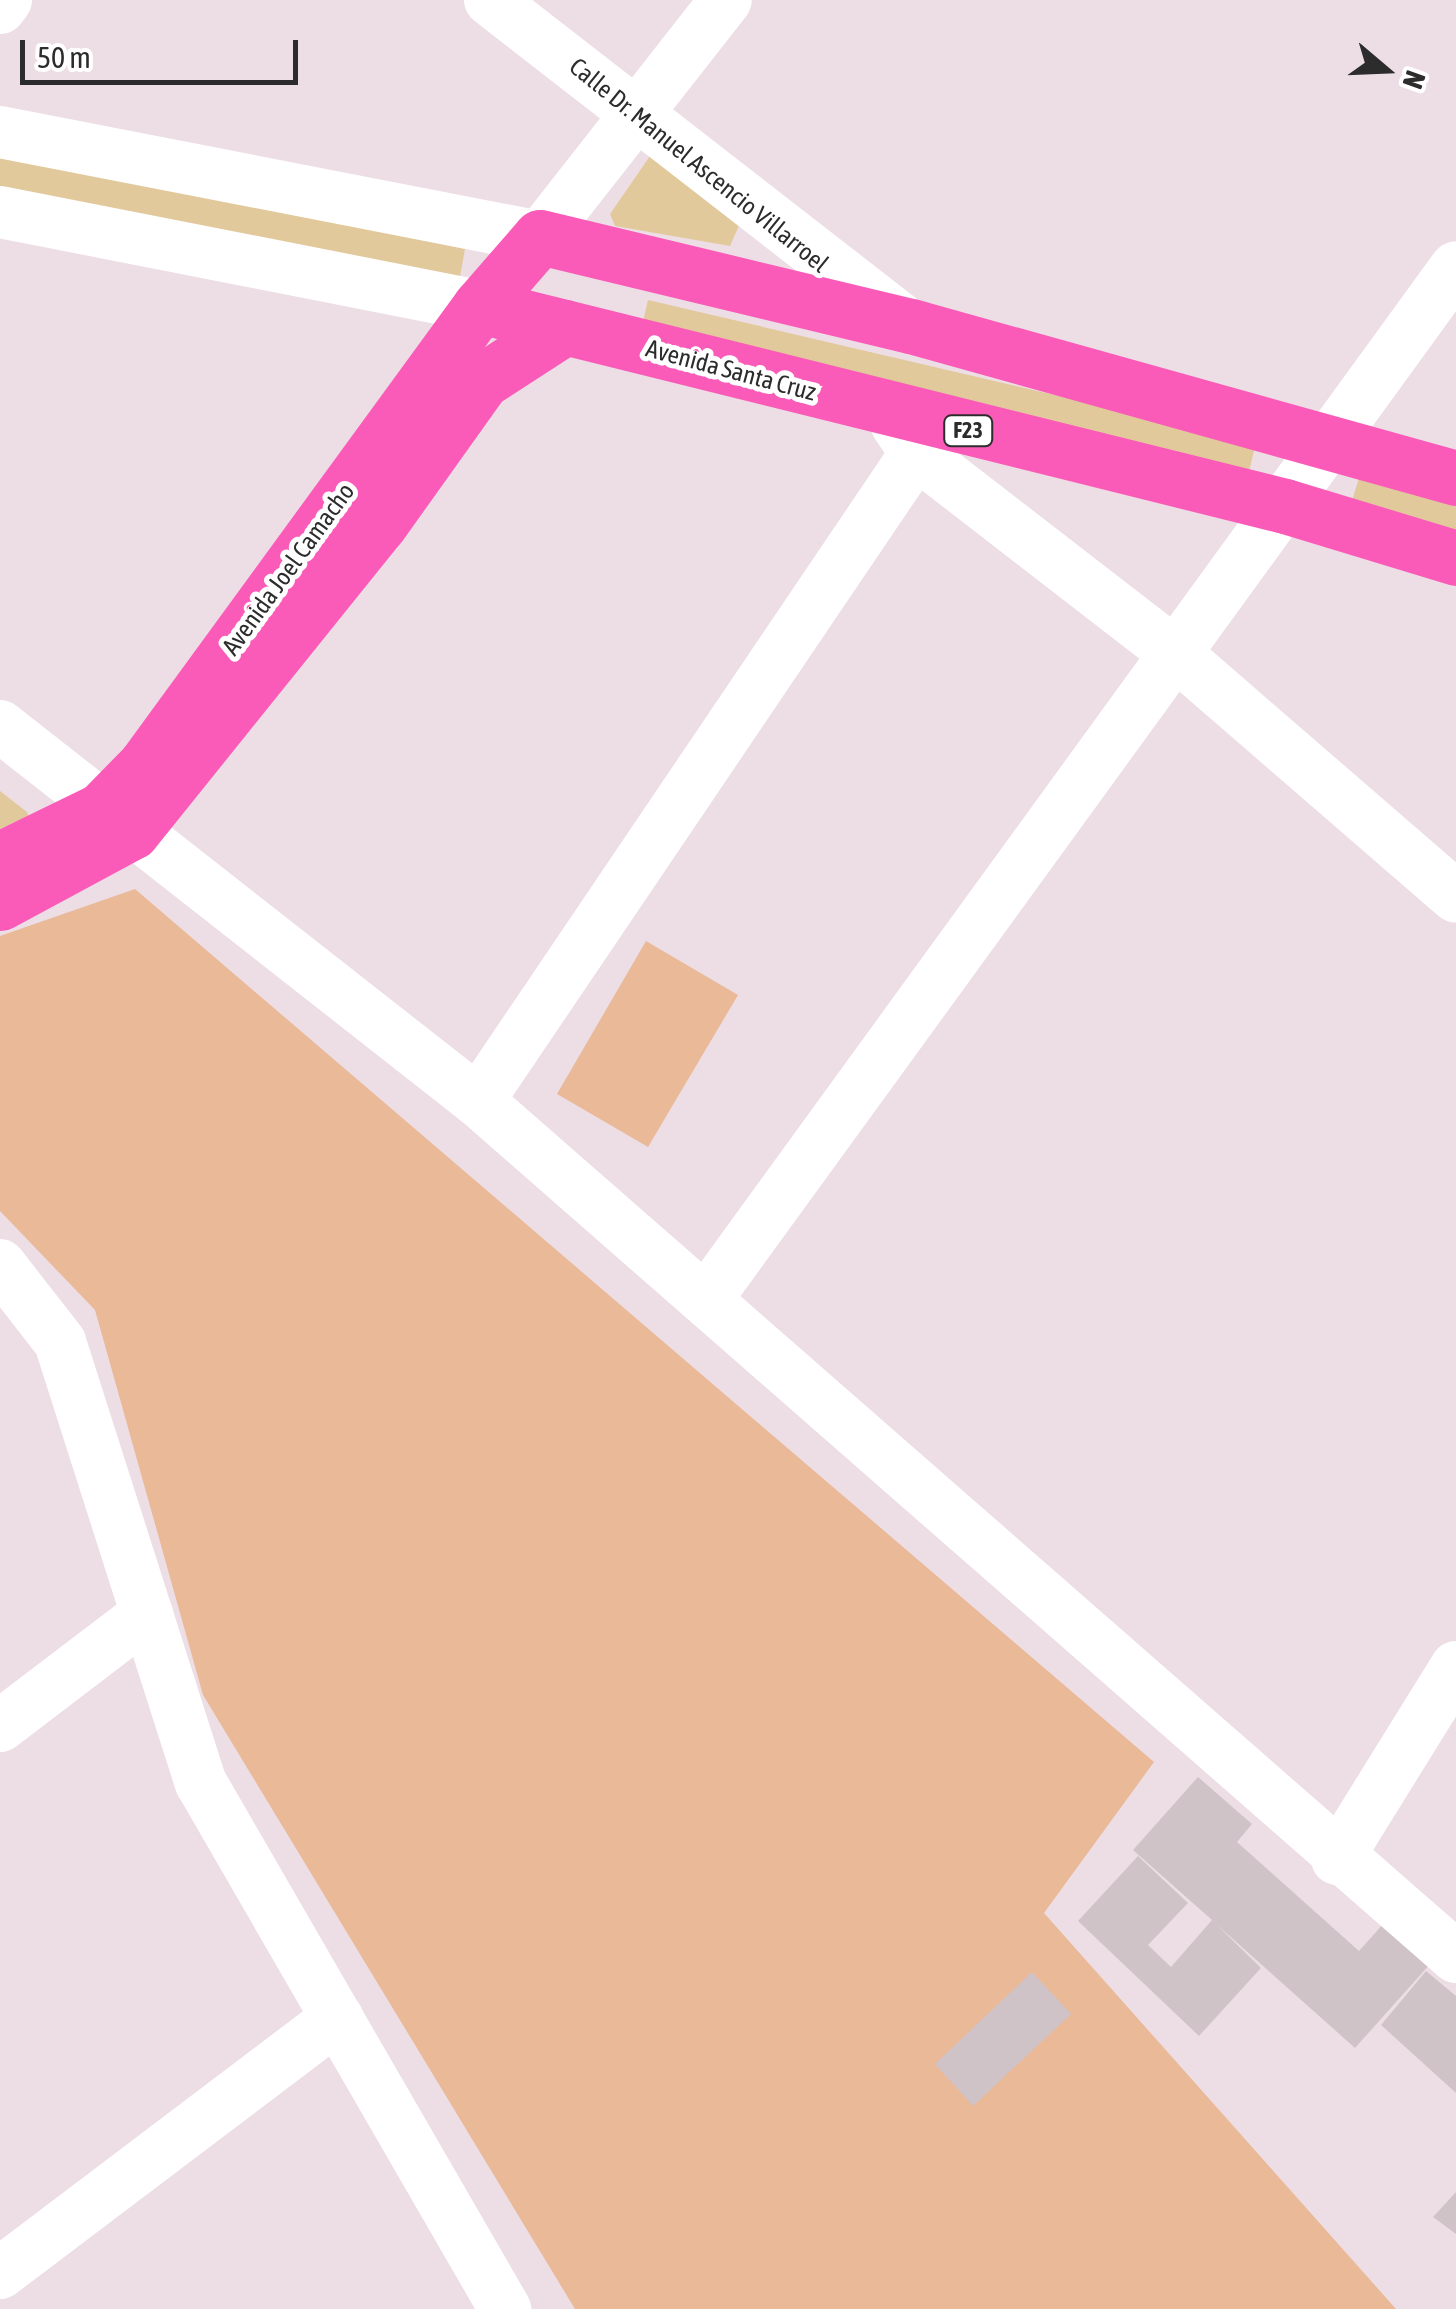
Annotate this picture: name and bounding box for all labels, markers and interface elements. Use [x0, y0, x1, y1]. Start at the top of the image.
scale bar [25, 20, 302, 82]
north arrow [1336, 20, 1436, 120]
text: 50 m [37, 40, 91, 74]
street label: Calle Dr. Manuel Ascencio Villarroel [564, 51, 834, 279]
text: N [1397, 67, 1432, 93]
street label: Avenida Santa Cruz [643, 333, 819, 407]
road number: F23 [943, 414, 993, 448]
street label: Avenida Joel Camacho [216, 477, 360, 661]

